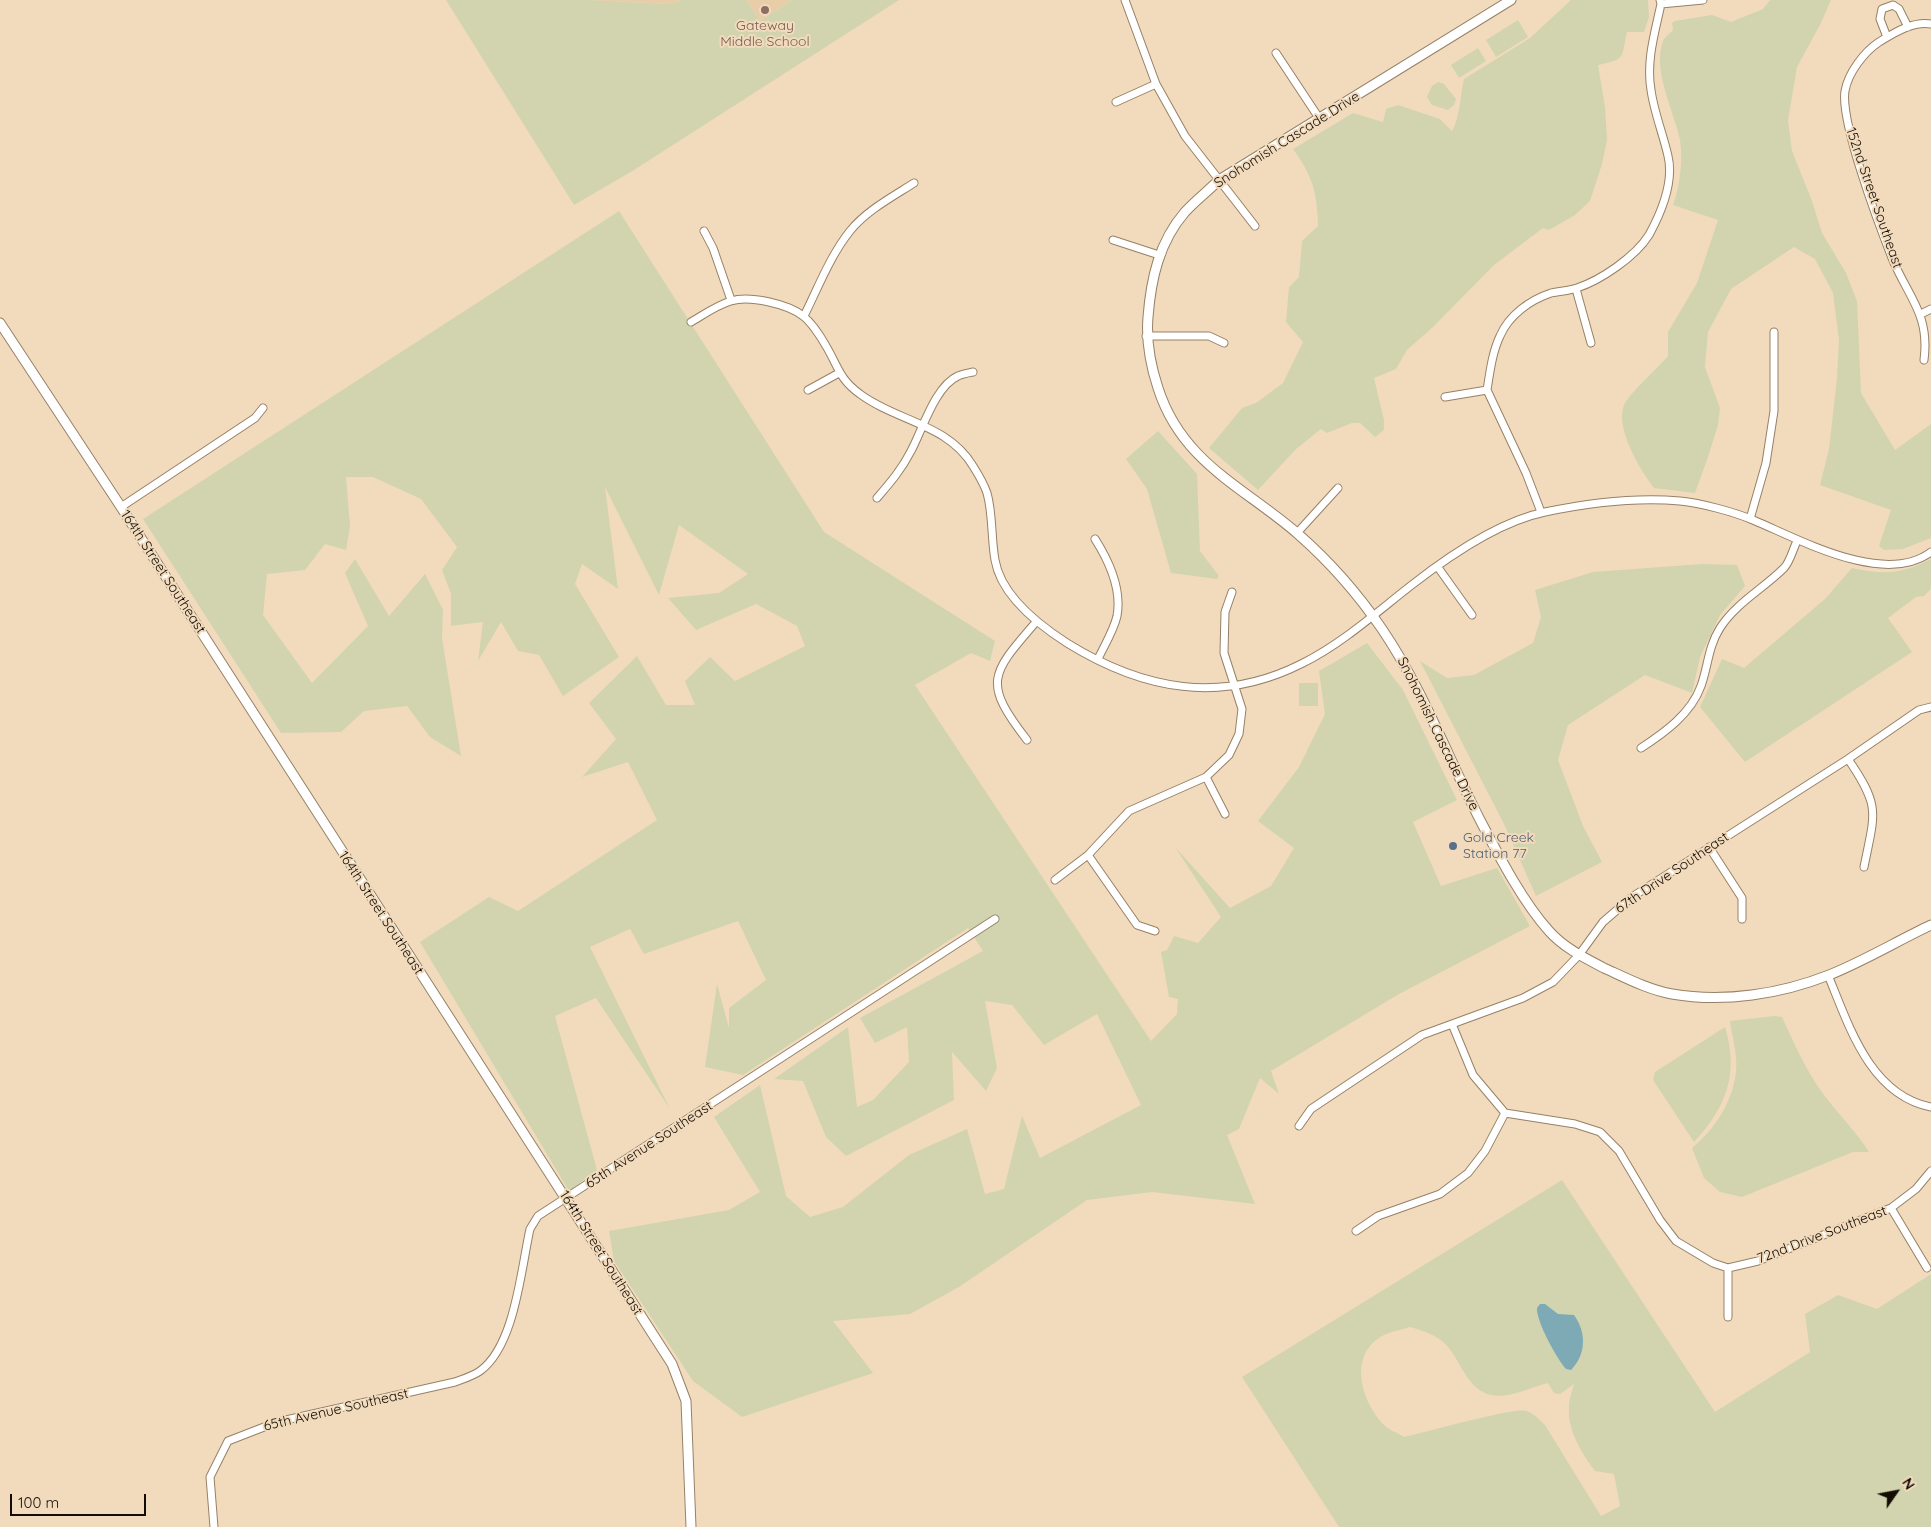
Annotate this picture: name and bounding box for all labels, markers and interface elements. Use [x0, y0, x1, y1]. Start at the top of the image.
marker: Gateway Middle School [759, 4, 771, 16]
place label: Gateway Middle School [720, 18, 810, 50]
street label: Snohomish Cascade Drive [1211, 88, 1363, 192]
street label: 152nd Street Southeast [1842, 125, 1906, 271]
street label: 164th Street Southeast [117, 507, 209, 637]
street label: Snohomish Cascade Drive [1393, 654, 1483, 814]
street label: 67th Drive Southeast [1612, 829, 1732, 917]
place label: Gold Creek Station 77 [1463, 830, 1534, 862]
marker: Gold Creek Station 77 [1447, 840, 1459, 852]
street label: 164th Street Southeast [335, 848, 427, 978]
street label: 65th Avenue Southeast [582, 1098, 716, 1192]
street label: 164th Street Southeast [556, 1188, 646, 1318]
street label: 72nd Drive Southeast [1755, 1203, 1889, 1267]
street label: 65th Avenue Southeast [262, 1385, 410, 1435]
north arrow [1871, 1467, 1921, 1517]
text: N [1898, 1475, 1919, 1493]
scale bar [12, 1484, 149, 1516]
text: 100 m [18, 1493, 59, 1512]

